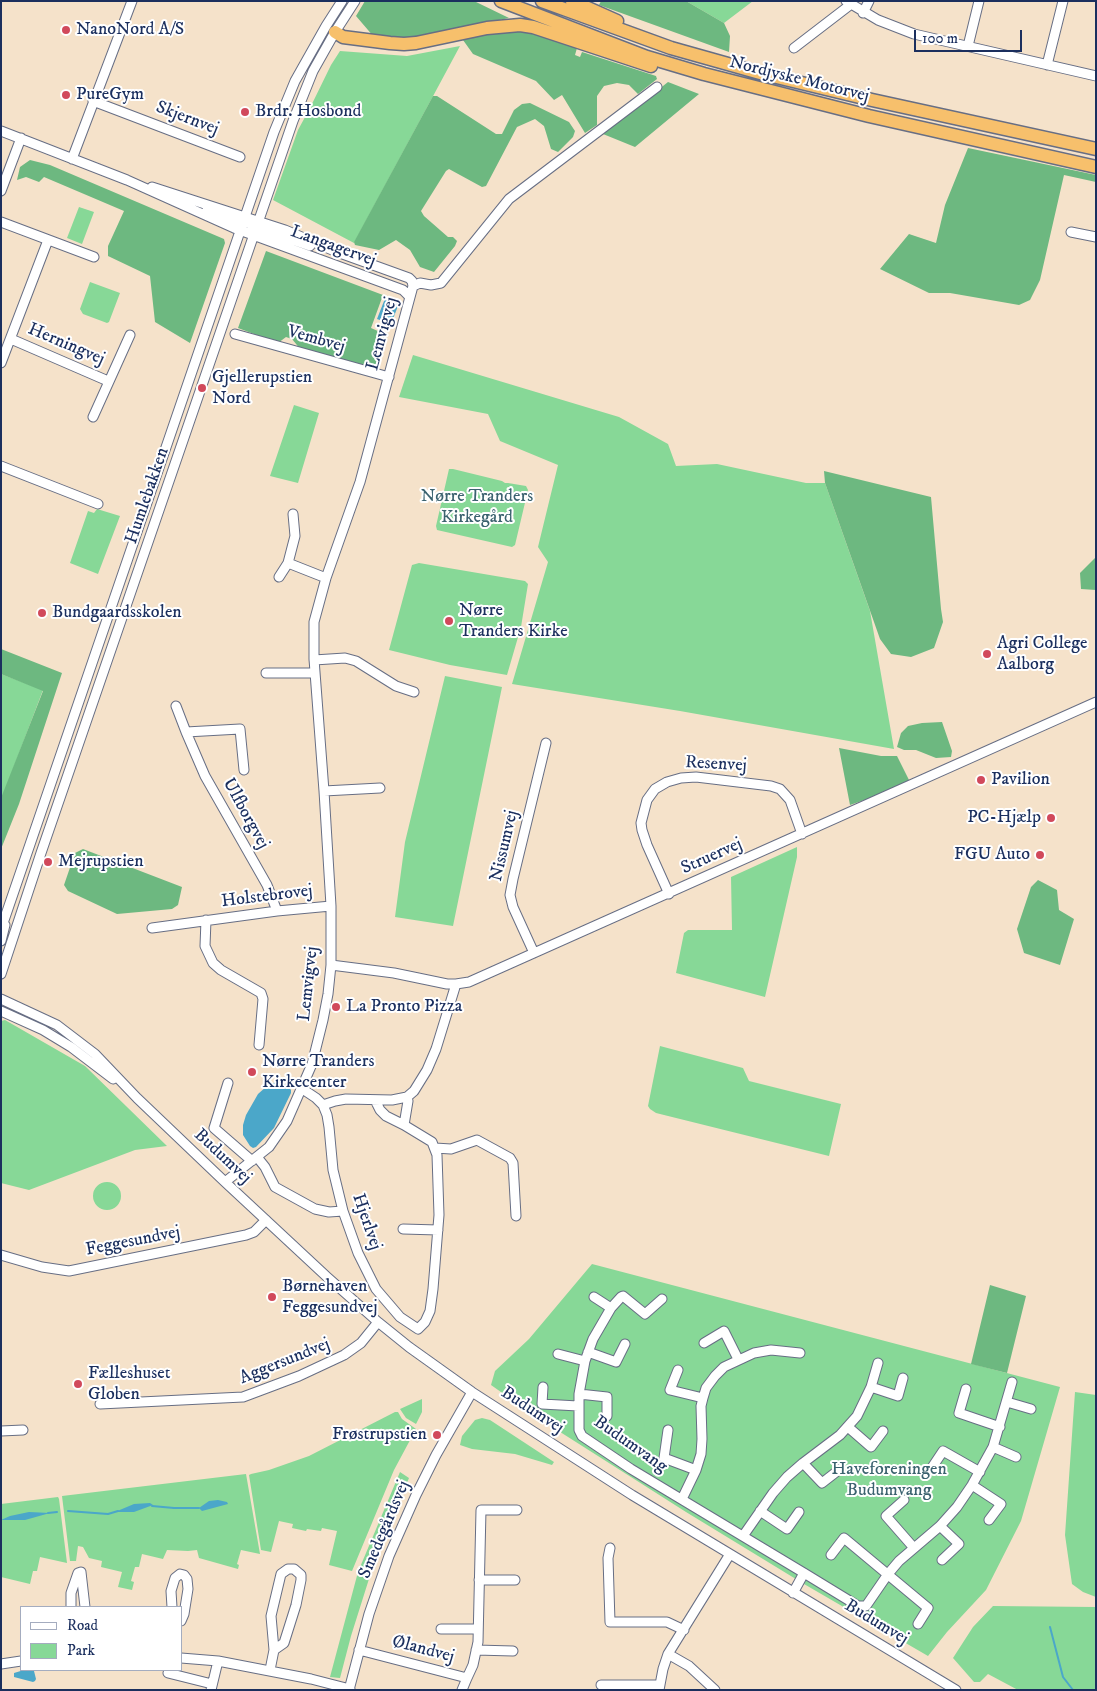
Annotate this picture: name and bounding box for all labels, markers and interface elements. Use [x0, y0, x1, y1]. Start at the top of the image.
place label: NanoNord A/S [76, 19, 184, 41]
scale bar [917, 20, 1024, 52]
marker: NanoNord A/S [60, 24, 72, 36]
text: 100 m [922, 29, 958, 48]
street label: Nordjyske Motorvej [727, 52, 871, 108]
place label: PureGym [76, 84, 144, 106]
marker: PureGym [60, 89, 72, 101]
street label: Skjernvej [152, 97, 222, 141]
place label: Brdr. Hosbond [255, 101, 362, 123]
marker: Brdr. Hosbond [239, 106, 251, 118]
street label: Langagervej [287, 222, 379, 272]
street label: Lemvigvej [363, 295, 403, 373]
street label: Herningvej [24, 319, 108, 371]
street label: Vembvej [284, 321, 348, 359]
place label: Gjellerupstien Nord [212, 367, 312, 409]
marker: Gjellerupstien Nord [196, 382, 208, 394]
street label: Humlebakken [121, 445, 175, 547]
park label: Nørre Tranders Kirkegård [421, 486, 533, 528]
place label: Nørre Tranders Kirke [459, 600, 568, 642]
place label: Bundgaardsskolen [52, 602, 182, 624]
marker: Bundgaardsskolen [36, 607, 48, 619]
marker: Nørre Tranders Kirke [443, 615, 455, 627]
place label: Agri College Aalborg [997, 633, 1087, 676]
marker: Agri College Aalborg [981, 648, 993, 660]
street label: Resenvej [685, 753, 747, 777]
place label: Pavilion [991, 769, 1050, 791]
marker: Pavilion [975, 774, 987, 786]
street label: Ulfborgvej [217, 775, 273, 853]
place label: PC-Hjælp [967, 807, 1041, 829]
street label: Nissumvej [486, 808, 524, 884]
marker: PC-Hjælp [1045, 812, 1057, 824]
street label: Struervej [678, 834, 746, 880]
place label: FGU Auto [954, 844, 1030, 866]
marker: FGU Auto [1034, 849, 1046, 861]
place label: Mejrupstien [58, 851, 144, 873]
marker: Mejrupstien [42, 856, 54, 868]
street label: Holstebrovej [220, 881, 314, 913]
street label: Lemvigvej [294, 945, 324, 1023]
place label: La Pronto Pizza [346, 996, 462, 1018]
marker: La Pronto Pizza [330, 1001, 342, 1013]
place label: Nørre Tranders Kirkecenter [262, 1051, 374, 1094]
marker: Nørre Tranders Kirkecenter [246, 1066, 258, 1078]
street label: Budumvej [189, 1125, 255, 1189]
street label: Hjerlvej [346, 1191, 386, 1253]
street label: Feggesundvej [84, 1222, 182, 1262]
place label: Børnehaven Feggesundvej [282, 1276, 378, 1318]
marker: Børnehaven Feggesundvej [266, 1291, 278, 1303]
street label: Aggersundvej [237, 1334, 333, 1390]
place label: Fælleshuset Globen [88, 1363, 170, 1406]
marker: Fælleshuset Globen [72, 1378, 84, 1390]
street label: Budumvej [496, 1383, 568, 1439]
street label: Budumvang [589, 1412, 671, 1478]
place label: Frøstrupstien [332, 1424, 427, 1446]
marker: Frøstrupstien [431, 1429, 443, 1441]
park label: Haveforeningen Budumvang [831, 1459, 947, 1502]
street label: Smedegårdsvej [355, 1478, 415, 1582]
street label: Budumvej [840, 1596, 912, 1650]
legend [20, 1606, 182, 1671]
text: Road [67, 1616, 98, 1635]
street label: Ølandvej [390, 1631, 456, 1669]
text: Park [67, 1641, 95, 1660]

